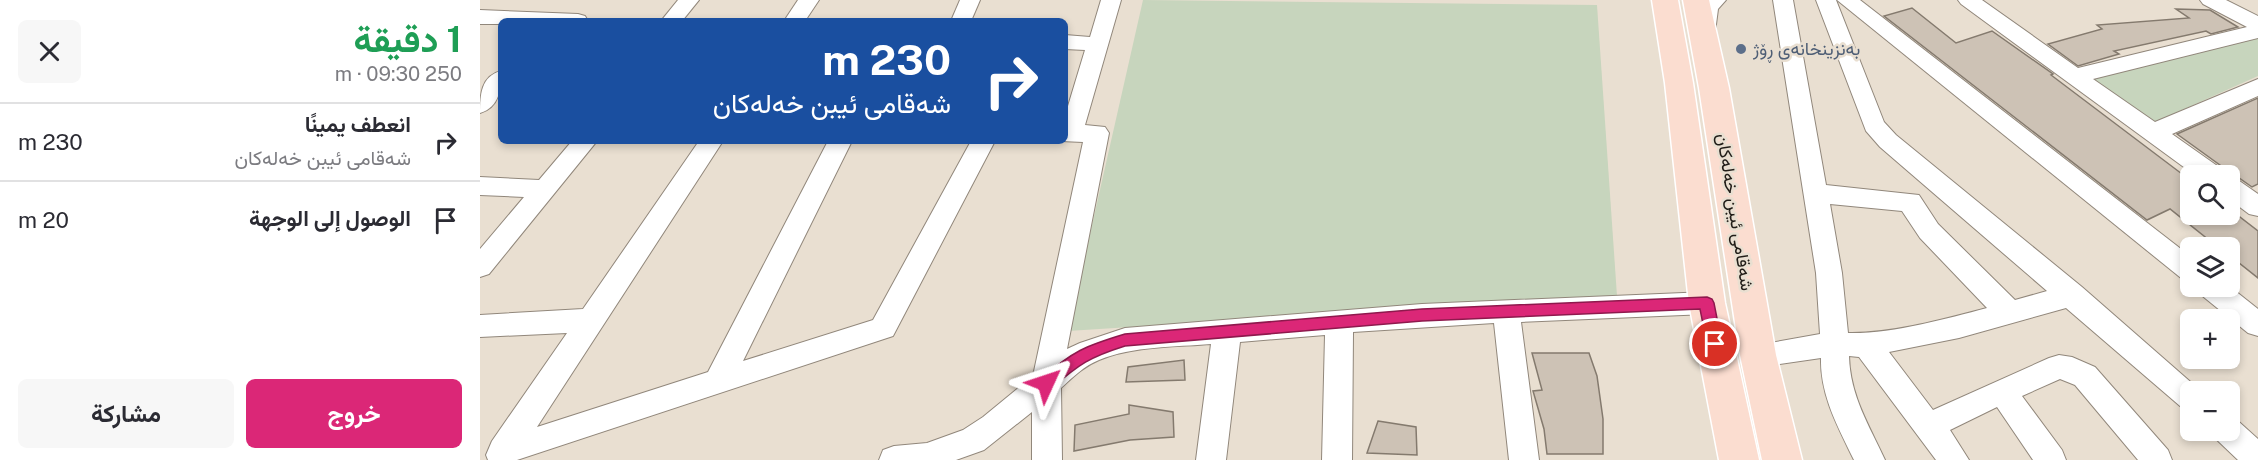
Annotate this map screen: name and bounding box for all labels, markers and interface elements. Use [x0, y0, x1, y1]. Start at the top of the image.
text: 1 دقيقة [354, 18, 462, 60]
button: close [18, 20, 81, 83]
text: 230 m [822, 35, 951, 84]
place label: بەنزینخانەی ڕۆژ [1752, 38, 1860, 63]
icon: right [972, 42, 1050, 120]
marker: بەنزینخانەی ڕۆژ [1734, 42, 1748, 56]
text: 250 m · 09:30 [335, 62, 462, 86]
text: شەقامی ئیبن خەلەکان [713, 87, 951, 119]
text: انعطف يمينًا [305, 111, 411, 137]
icon: right [429, 126, 462, 159]
text: 230 m [18, 129, 83, 155]
street label: شەقامی ئیبن خەلەکان [1712, 132, 1758, 292]
text: شەقامی ئیبن خەلەکان [234, 146, 411, 170]
map controls [2180, 165, 2240, 441]
button: search [2180, 165, 2240, 225]
icon: arrive [429, 204, 462, 237]
text: الوصول إلى الوجهة [249, 205, 411, 231]
text: 20 m [18, 207, 69, 233]
button: layers [2180, 237, 2240, 297]
button: + [2180, 309, 2240, 369]
pin [1689, 318, 1740, 369]
icon: arrive [1698, 327, 1731, 360]
position arrow [1014, 351, 1078, 415]
button: مشاركة [18, 379, 234, 448]
button: خروج [246, 379, 462, 448]
button: − [2180, 381, 2240, 441]

